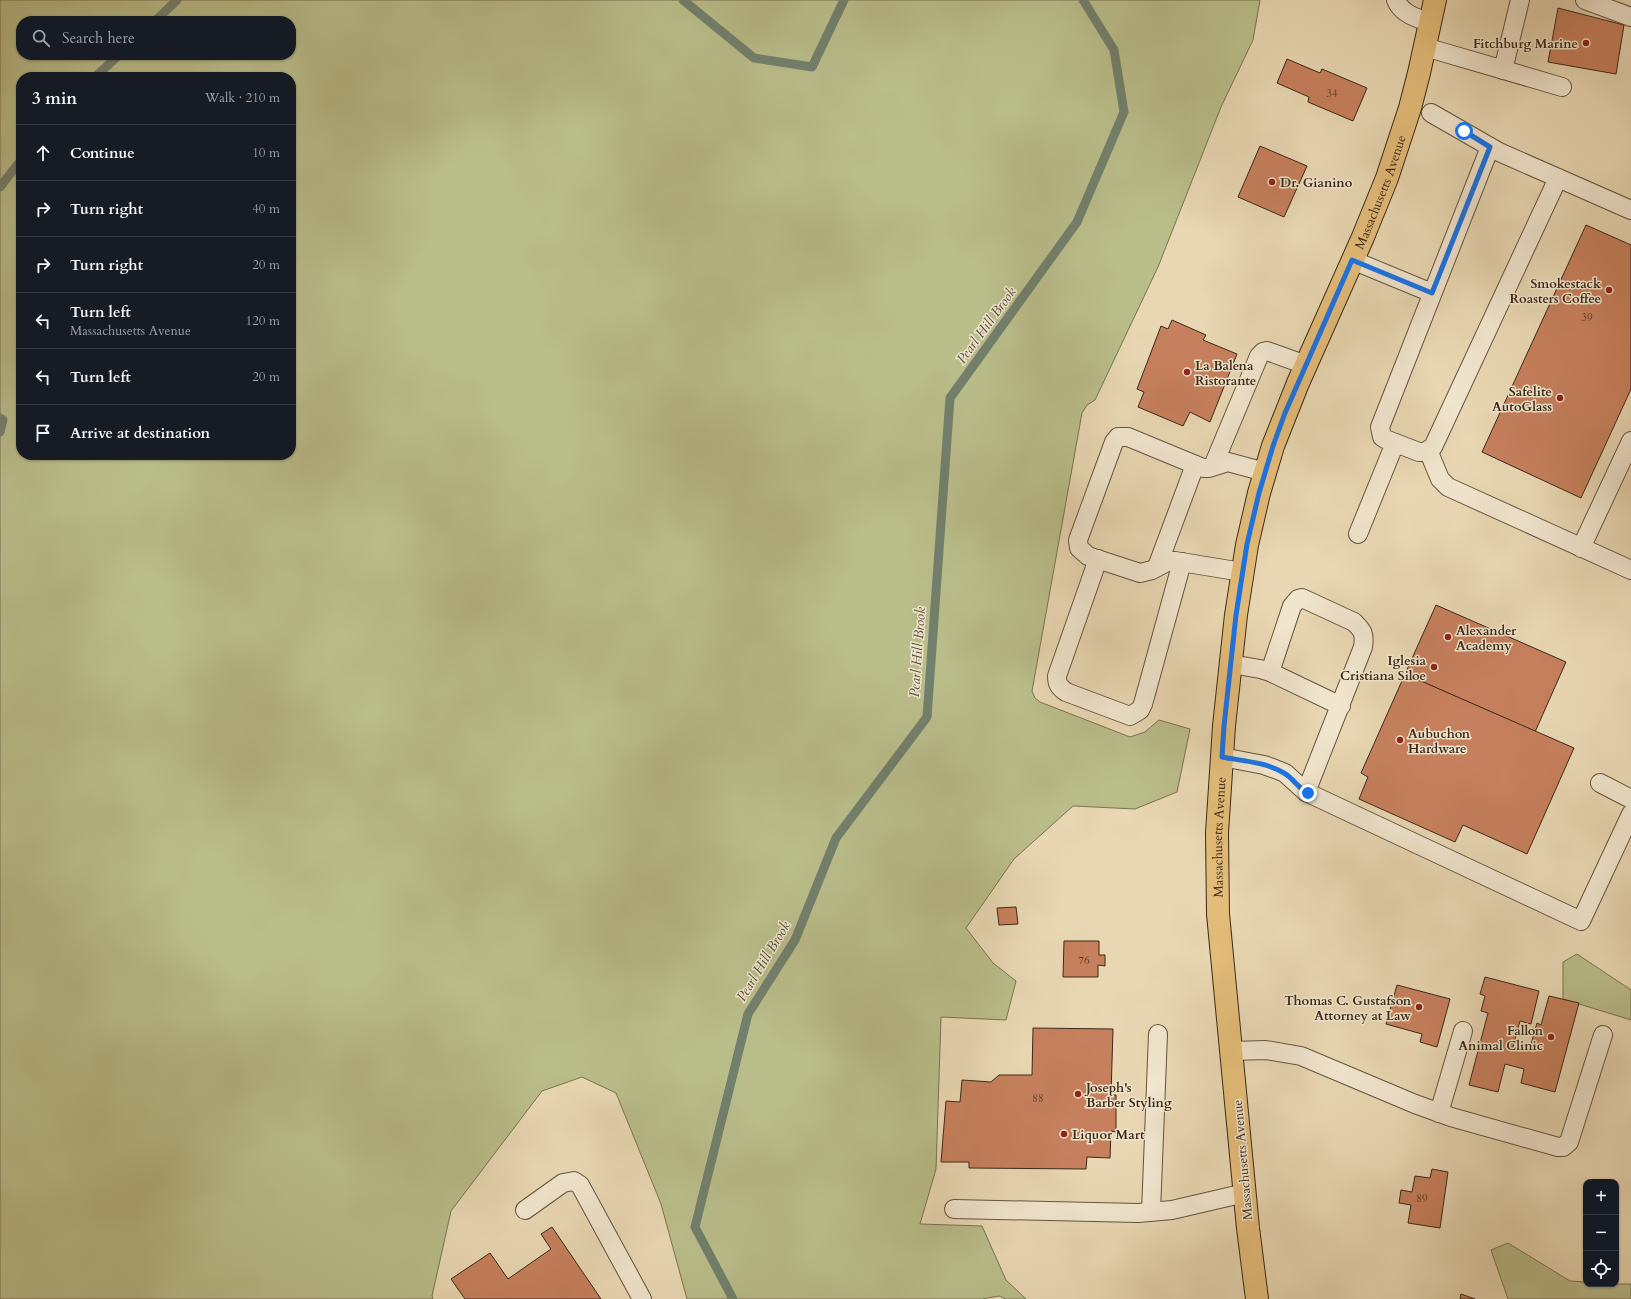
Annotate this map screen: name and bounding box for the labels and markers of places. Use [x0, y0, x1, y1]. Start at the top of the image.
place label: Fitchburg Marine [1473, 35, 1578, 53]
marker: Fitchburg Marine [1581, 38, 1591, 48]
place label: Dr. Gianino [1280, 174, 1353, 192]
marker: Dr. Gianino [1267, 177, 1277, 187]
place label: Smokestack Roasters Coffee [1510, 275, 1602, 308]
marker: Smokestack Roasters Coffee [1604, 285, 1614, 295]
place label: La Balena Ristorante [1195, 357, 1256, 390]
marker: La Balena Ristorante [1182, 367, 1192, 377]
place label: Safelite AutoGlass [1492, 383, 1552, 416]
marker: Safelite AutoGlass [1555, 393, 1565, 403]
place label: Alexander Academy [1456, 622, 1517, 655]
marker: Alexander Academy [1443, 632, 1453, 642]
place label: Iglesia Cristiana Siloe [1340, 652, 1427, 685]
marker: Iglesia Cristiana Siloe [1429, 662, 1439, 672]
place label: Aubuchon Hardware [1408, 725, 1471, 758]
marker: Aubuchon Hardware [1395, 735, 1405, 745]
place label: Thomas C. Gustafson Attorney at Law [1284, 992, 1412, 1025]
marker: Thomas C. Gustafson Attorney at Law [1414, 1002, 1424, 1012]
place label: Fallon Animal Clinic [1458, 1022, 1544, 1055]
marker: Fallon Animal Clinic [1546, 1032, 1556, 1042]
place label: Joseph's Barber Styling [1084, 1079, 1172, 1112]
marker: Joseph's Barber Styling [1073, 1089, 1083, 1099]
place label: Liquor Mart [1072, 1126, 1145, 1144]
marker: Liquor Mart [1059, 1129, 1069, 1139]

